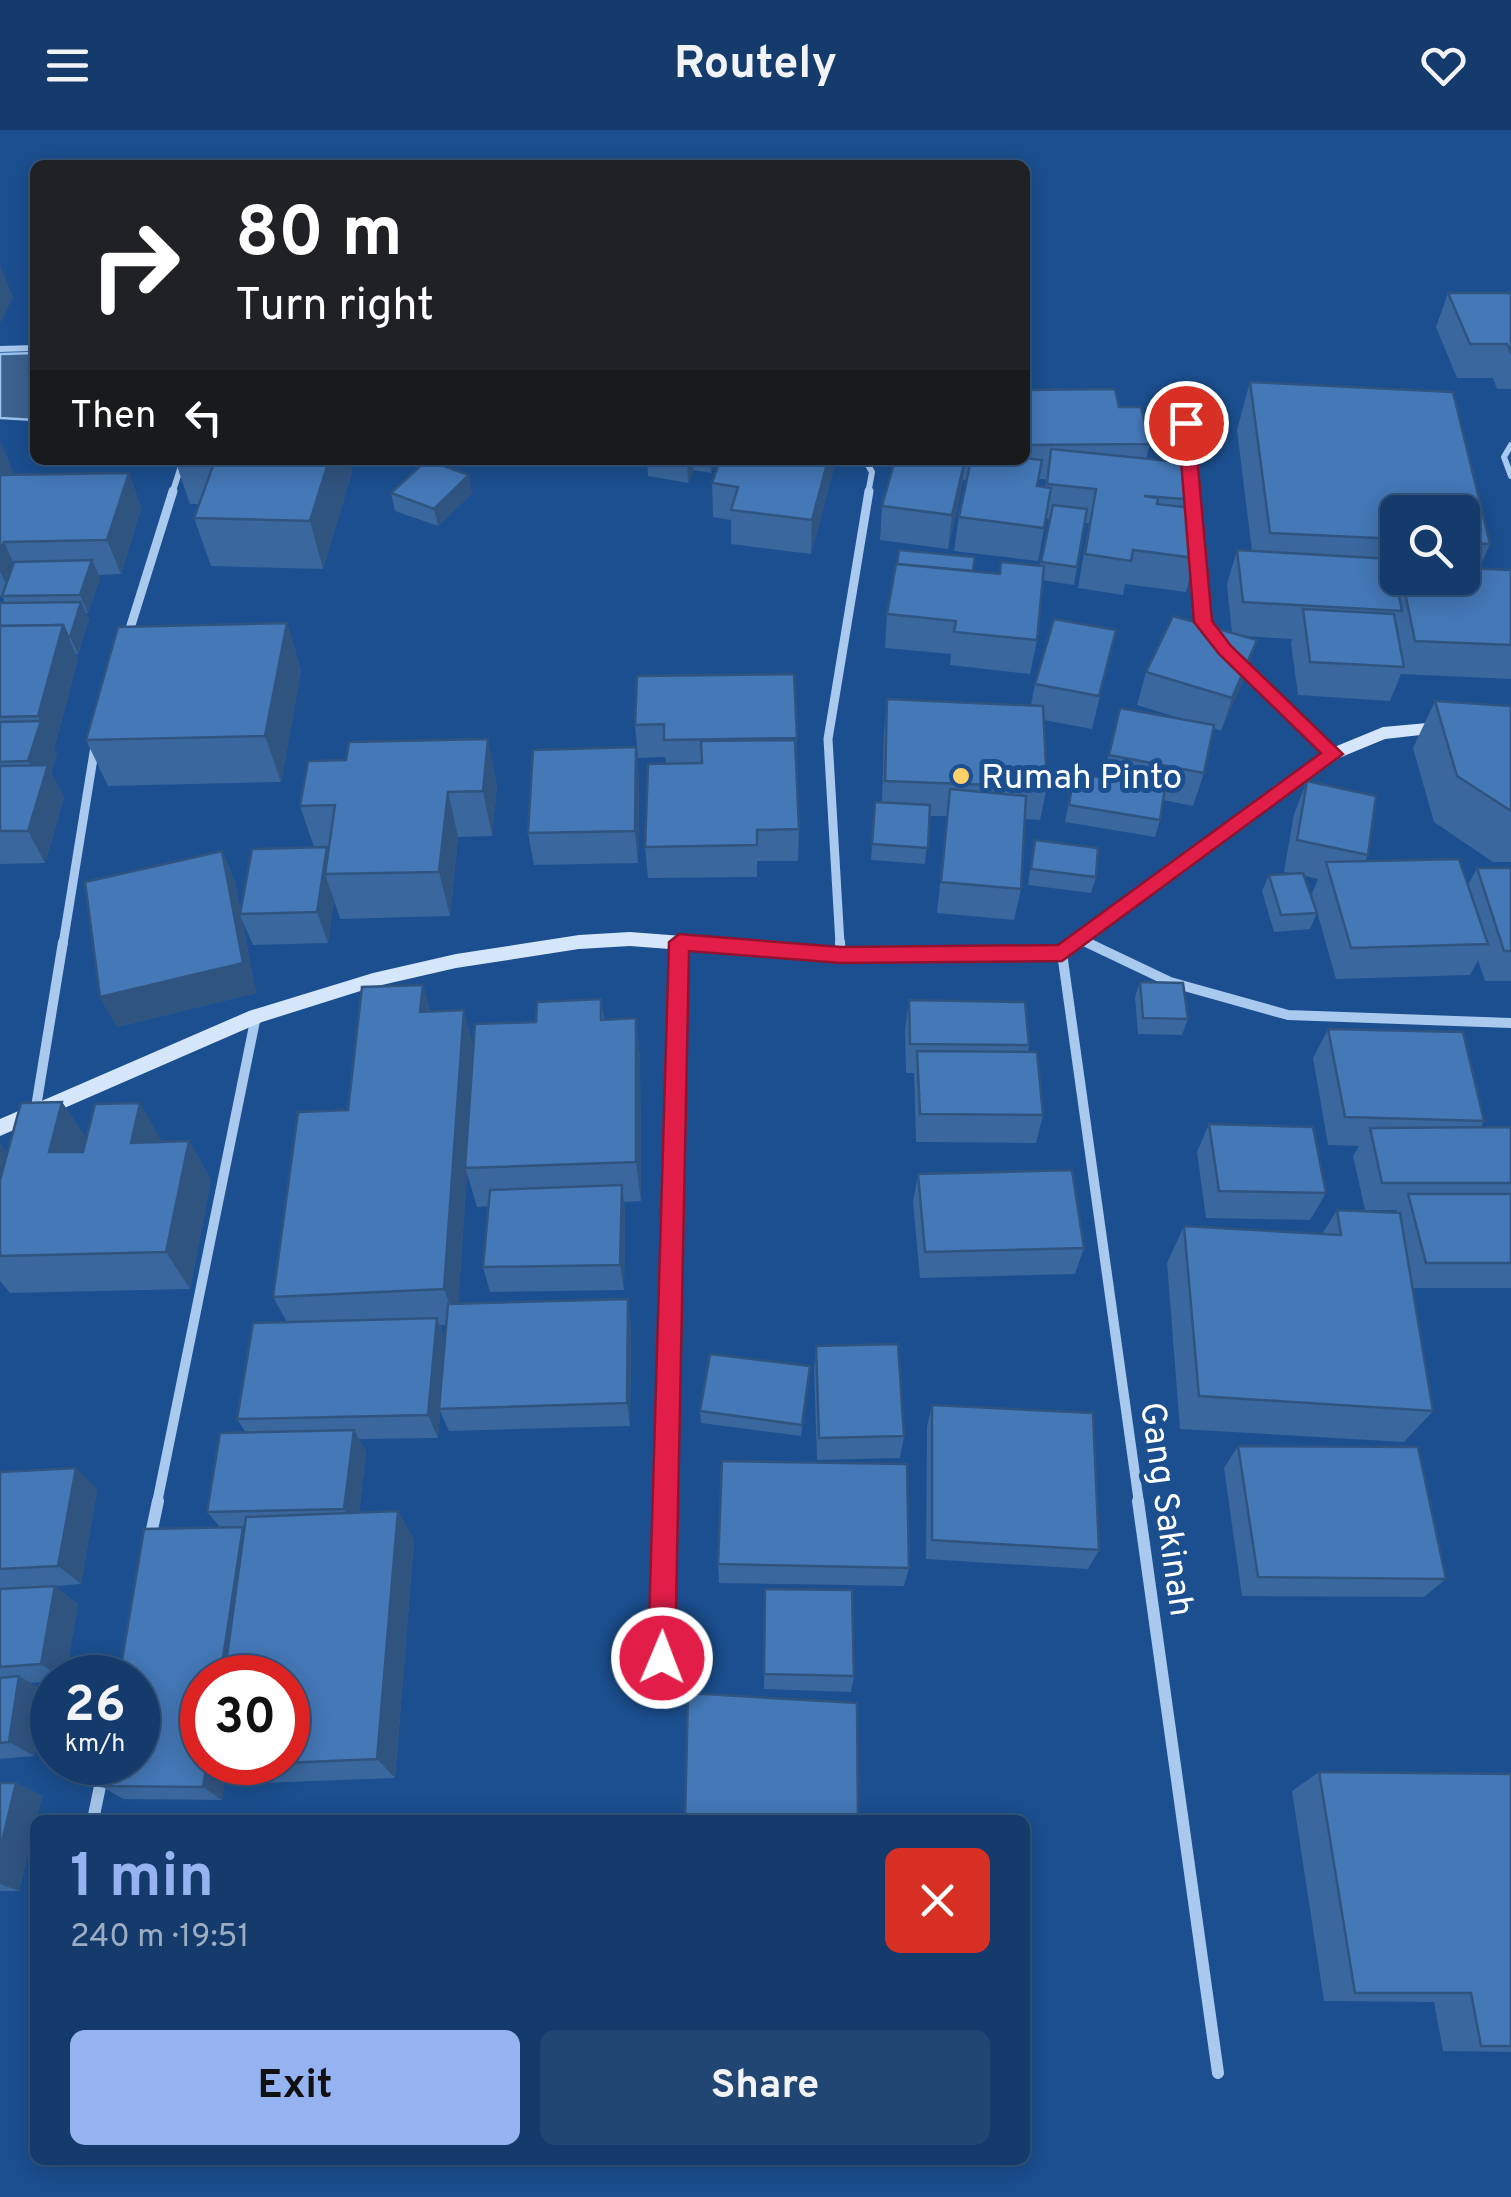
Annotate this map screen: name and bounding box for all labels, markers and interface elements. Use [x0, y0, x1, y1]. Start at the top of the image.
text: Routely [674, 37, 837, 94]
icon: menu [40, 38, 95, 93]
icon: heart [1416, 38, 1471, 93]
text: 80 m [235, 192, 403, 281]
icon: right [70, 200, 200, 330]
text: Turn right [235, 279, 434, 336]
pin [1144, 381, 1229, 466]
icon: left [176, 390, 231, 445]
text: Then [70, 393, 156, 442]
icon: arrive [1159, 396, 1214, 451]
map controls [1380, 495, 1480, 595]
button: search [1380, 495, 1480, 595]
place label: Rumah Pinto [981, 757, 1182, 801]
marker: Rumah Pinto [950, 765, 972, 787]
street label: Gang Sakinah [1128, 1399, 1202, 1619]
position arrow [610, 1606, 714, 1710]
speed limit sign: 30 [180, 1655, 310, 1785]
text: 26 [64, 1676, 126, 1739]
text: km/h [65, 1729, 125, 1761]
text: 1 min [70, 1842, 214, 1918]
button: close [885, 1848, 990, 1953]
text: 240 m · 19:51 [70, 1918, 249, 1958]
button: Exit [70, 2030, 520, 2145]
button: Share [540, 2030, 990, 2145]

